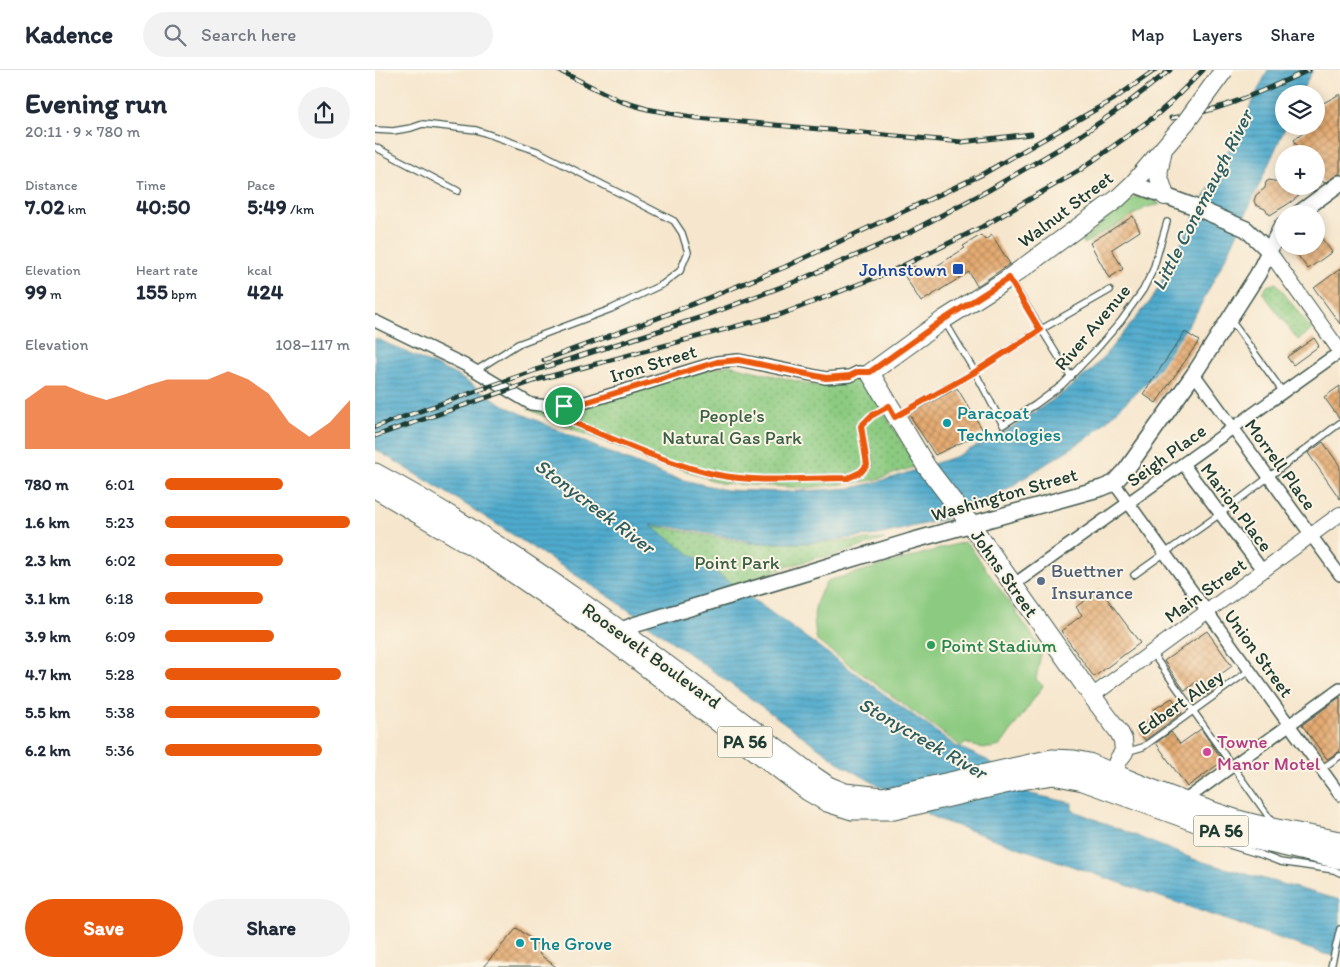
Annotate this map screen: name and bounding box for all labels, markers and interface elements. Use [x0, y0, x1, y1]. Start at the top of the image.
search box [143, 12, 493, 57]
text: Kadence [25, 20, 113, 49]
icon: search [161, 21, 189, 49]
text: Search here [201, 23, 296, 46]
text: Map [1131, 24, 1164, 46]
text: Layers [1192, 24, 1242, 46]
text: Share [1270, 24, 1315, 46]
map controls [1275, 85, 1325, 255]
button: layers [1275, 85, 1325, 135]
text: Evening run [25, 86, 167, 120]
button: share [298, 87, 350, 139]
water label: Little Conemaugh River [1146, 104, 1259, 294]
text: 20:11 · 9 × 780 m [25, 122, 140, 141]
button: + [1275, 145, 1325, 195]
street label: Walnut Street [1013, 166, 1117, 253]
text: Distance [25, 177, 77, 194]
text: Time [136, 177, 166, 194]
text: Pace [247, 177, 275, 194]
text: 7.02 [25, 194, 65, 219]
text: 40:50 [136, 194, 191, 219]
text: 5:49 [247, 194, 287, 219]
text: km [65, 201, 86, 218]
text: /km [287, 201, 314, 218]
button: − [1275, 205, 1325, 255]
place label: Johnstown [859, 258, 947, 281]
text: Elevation [25, 262, 81, 279]
text: Heart rate [136, 262, 198, 279]
text: kcal [247, 262, 272, 279]
marker: Johnstown [951, 262, 965, 276]
text: 99 [25, 279, 47, 304]
text: 155 [136, 279, 168, 304]
text: 424 [247, 279, 283, 304]
street label: River Avenue [1050, 279, 1135, 375]
text: m [47, 286, 62, 303]
text: bpm [168, 286, 197, 303]
text: Elevation [25, 335, 89, 354]
text: 108–117 m [275, 335, 350, 354]
street label: Iron Street [607, 339, 699, 388]
pin [543, 385, 585, 427]
icon: arrive [550, 392, 578, 420]
place label: Paracoat Technologies [957, 401, 1061, 446]
park label: People's Natural Gas Park [662, 404, 802, 449]
street label: Morrell Place [1240, 414, 1321, 515]
marker: Paracoat Technologies [941, 417, 953, 429]
street label: Seigh Place [1122, 419, 1210, 492]
water label: Stonycreek River [530, 453, 661, 560]
street label: Marion Place [1196, 458, 1277, 556]
street label: Washington Street [928, 463, 1080, 526]
text: 780 m [25, 475, 69, 494]
text: 6:01 [105, 475, 135, 494]
text: 1.6 km [25, 513, 70, 532]
text: 5:23 [105, 513, 134, 532]
street label: Johns Street [966, 525, 1043, 622]
text: 2.3 km [25, 551, 71, 570]
text: 6:02 [105, 551, 136, 570]
park label: Point Park [694, 551, 780, 574]
street label: Main Street [1160, 553, 1251, 628]
place label: Buettner Insurance [1051, 559, 1133, 604]
marker: Buettner Insurance [1035, 575, 1047, 587]
text: 3.1 km [25, 589, 70, 608]
text: 6:18 [105, 589, 134, 608]
street label: Roosevelt Boulevard [578, 597, 726, 713]
street label: Union Street [1219, 605, 1298, 702]
text: 3.9 km [25, 627, 71, 646]
text: 6:09 [105, 627, 136, 646]
place label: Point Stadium [941, 634, 1057, 657]
marker: Point Stadium [925, 639, 937, 651]
street label: Edbert Alley [1133, 664, 1228, 740]
text: 4.7 km [25, 665, 71, 684]
text: 5:28 [105, 665, 135, 684]
water label: Stonycreek River [855, 692, 993, 785]
text: 5.5 km [25, 703, 71, 722]
text: 5:38 [105, 703, 135, 722]
road number: PA 56 [717, 726, 773, 758]
place label: Towne Manor Motel [1217, 730, 1321, 775]
text: 6.2 km [25, 741, 71, 760]
text: 5:36 [105, 741, 135, 760]
marker: Towne Manor Motel [1201, 746, 1213, 758]
road number: PA 56 [1193, 816, 1249, 846]
button: Save [25, 899, 183, 957]
button: Share [193, 899, 350, 957]
place label: The Grove [530, 932, 612, 955]
marker: The Grove [514, 937, 526, 949]

